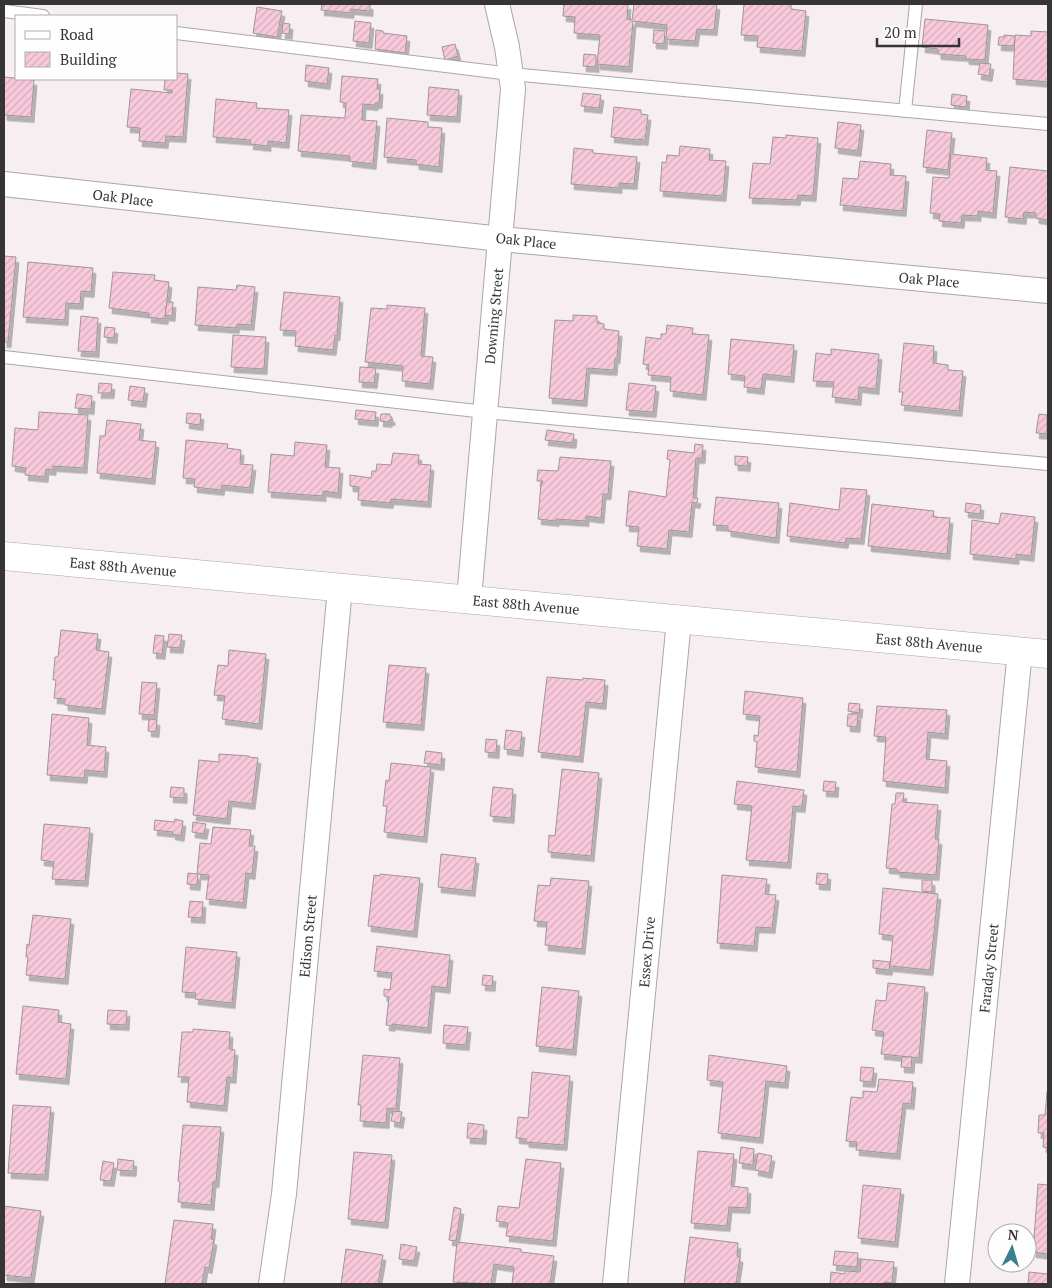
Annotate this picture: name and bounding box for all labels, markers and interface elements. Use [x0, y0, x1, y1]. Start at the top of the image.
legend [15, 15, 178, 80]
scale bar [877, 15, 960, 47]
text: 20 m [884, 22, 917, 42]
text: Road [60, 24, 93, 44]
text: Building [60, 49, 118, 69]
street label: Oak Place [92, 184, 154, 211]
street label: Oak Place [495, 228, 557, 253]
street label: Downing Street [480, 266, 507, 365]
street label: Oak Place [898, 267, 960, 292]
street label: East 88th Avenue [69, 552, 177, 581]
street label: East 88th Avenue [472, 590, 580, 619]
street label: East 88th Avenue [875, 628, 983, 657]
street label: Edison Street [294, 893, 321, 978]
street label: Essex Drive [634, 916, 659, 988]
street label: Faraday Street [974, 922, 1003, 1014]
north arrow [987, 1223, 1037, 1273]
text: N [1007, 1225, 1020, 1245]

